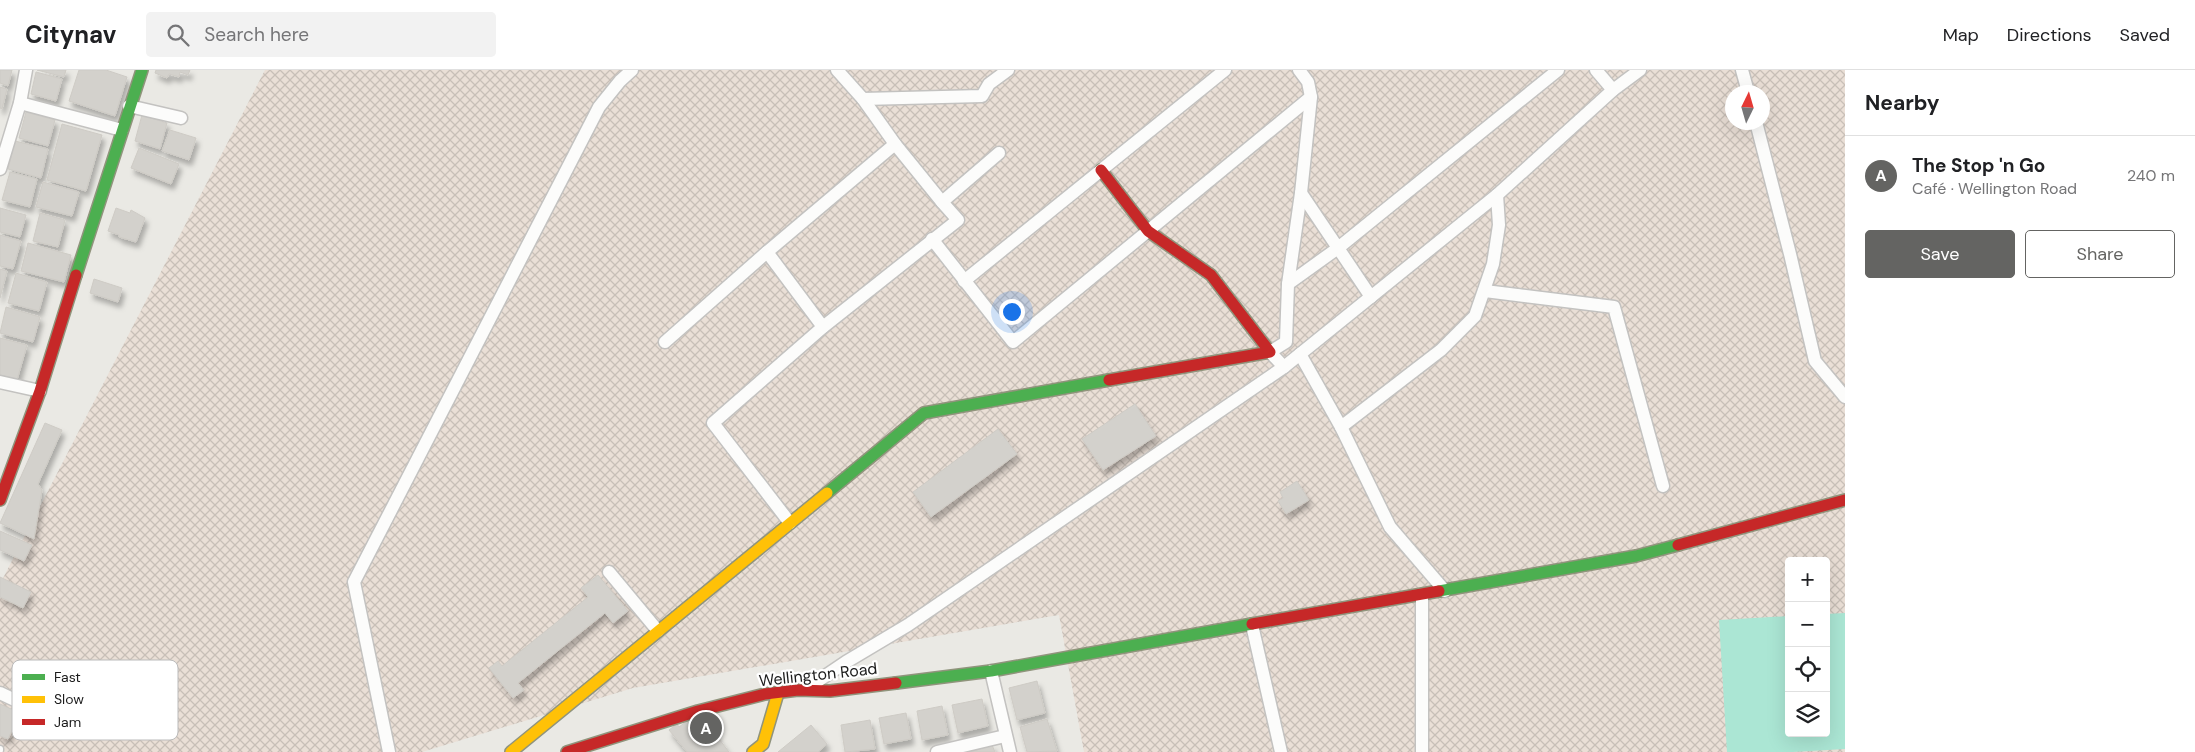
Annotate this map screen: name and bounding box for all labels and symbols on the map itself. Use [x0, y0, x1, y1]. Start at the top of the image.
north arrow [1725, 85, 1770, 130]
your location [999, 299, 1025, 325]
street label: Wellington Road [758, 658, 878, 691]
legend [12, 660, 178, 740]
text: Fast [54, 668, 81, 686]
text: Slow [54, 690, 84, 708]
pin: A [690, 709, 722, 747]
text: Jam [54, 713, 81, 731]

